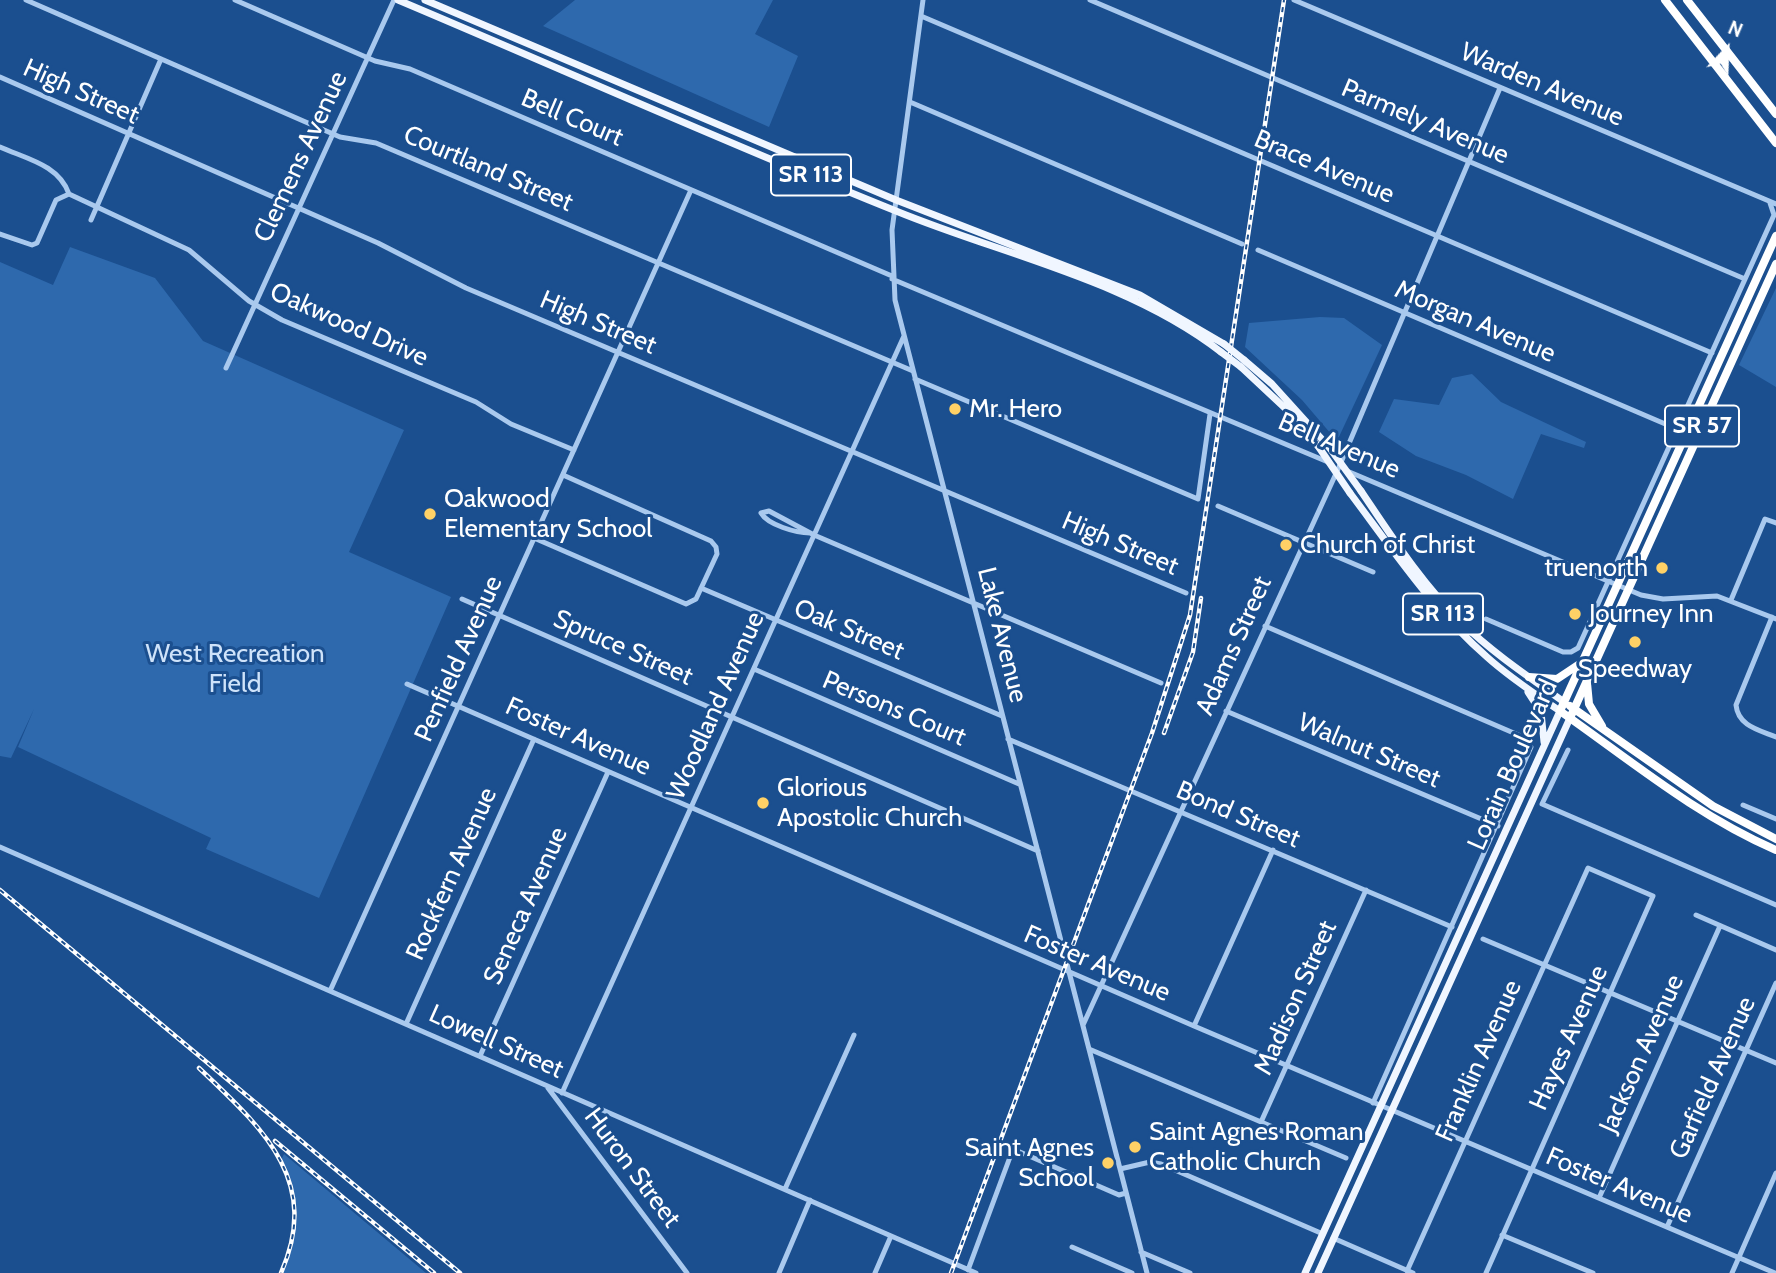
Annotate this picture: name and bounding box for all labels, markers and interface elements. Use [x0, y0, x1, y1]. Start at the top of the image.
north arrow [1692, 14, 1762, 84]
text: N [1725, 16, 1746, 42]
street label: Warden Avenue [1456, 37, 1628, 133]
street label: High Street [18, 53, 144, 131]
street label: Clemens Avenue [248, 67, 354, 247]
street label: Parmely Avenue [1337, 73, 1513, 171]
street label: Bell Court [516, 83, 628, 153]
street label: Courtland Street [399, 119, 577, 219]
street label: Brace Avenue [1249, 124, 1399, 210]
road number: SR 113 [771, 154, 851, 196]
street label: Morgan Avenue [1390, 274, 1560, 370]
street label: Oakwood Drive [265, 276, 433, 374]
street label: High Street [535, 285, 661, 361]
place label: Mr. Hero [969, 393, 1062, 425]
marker: Mr. Hero [947, 401, 963, 417]
road number: SR 57 [1665, 405, 1739, 446]
street label: Bell Avenue [1273, 406, 1405, 486]
place label: Oakwood Elementary School [444, 483, 652, 544]
marker: Oakwood Elementary School [422, 506, 438, 522]
street label: High Street [1057, 506, 1183, 582]
place label: Church of Christ [1300, 529, 1475, 561]
marker: Church of Christ [1278, 537, 1294, 553]
place label: truenorth [1544, 552, 1648, 584]
marker: truenorth [1654, 560, 1670, 576]
street label: Lake Avenue [970, 564, 1034, 706]
street label: Penfield Avenue [408, 571, 510, 747]
street label: Adams Street [1189, 572, 1279, 720]
street label: Oak Street [789, 593, 909, 667]
road number: SR 113 [1403, 594, 1483, 634]
place label: Journey Inn [1589, 598, 1714, 630]
street label: Spruce Street [549, 603, 697, 693]
marker: Journey Inn [1567, 606, 1583, 622]
street label: Woodland Avenue [661, 607, 771, 805]
marker: Speedway [1627, 634, 1643, 650]
park label: West Recreation Field [145, 638, 325, 700]
place label: Speedway [1578, 653, 1692, 685]
street label: Persons Court [818, 665, 970, 753]
street label: Lorain Boulevard [1461, 675, 1565, 855]
street label: Foster Avenue [500, 691, 656, 783]
street label: Walnut Street [1293, 707, 1445, 795]
place label: Glorious Apostolic Church [777, 772, 962, 834]
street label: Bond Street [1171, 775, 1305, 855]
street label: Rockfern Avenue [400, 783, 504, 965]
marker: Glorious Apostolic Church [755, 795, 771, 811]
street label: Seneca Avenue [477, 822, 575, 990]
street label: Madison Street [1248, 916, 1344, 1080]
street label: Foster Avenue [1019, 919, 1175, 1009]
street label: Hayes Avenue [1523, 961, 1615, 1115]
street label: Jackson Avenue [1593, 970, 1691, 1138]
street label: Franklin Avenue [1429, 975, 1529, 1147]
street label: Garfield Avenue [1663, 992, 1763, 1164]
street label: Lowell Street [424, 998, 568, 1086]
street label: Huron Street [577, 1102, 687, 1234]
place label: Saint Agnes Roman Catholic Church [1149, 1116, 1364, 1178]
place label: Saint Agnes School [965, 1132, 1094, 1194]
marker: Saint Agnes Roman Catholic Church [1127, 1139, 1143, 1155]
street label: Foster Avenue [1541, 1141, 1697, 1231]
marker: Saint Agnes School [1100, 1155, 1116, 1171]

